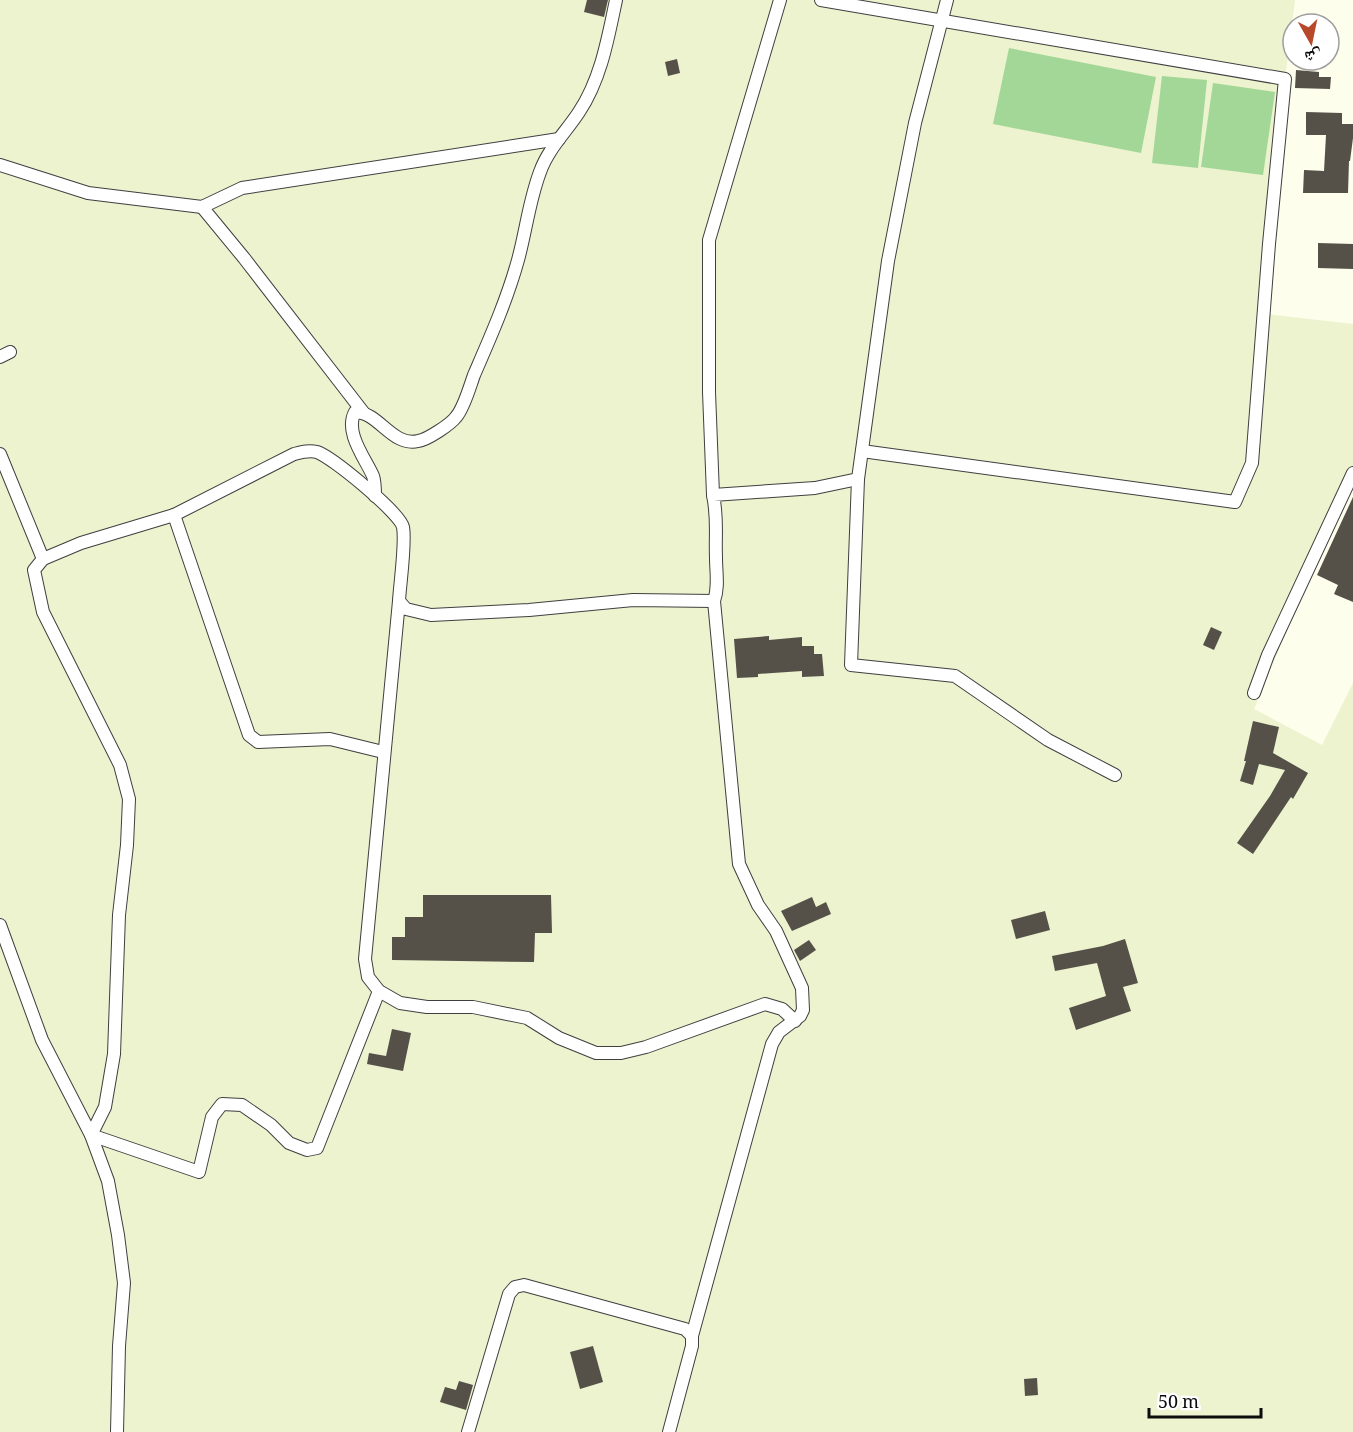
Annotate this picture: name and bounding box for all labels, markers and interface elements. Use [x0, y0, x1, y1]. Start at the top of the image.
north arrow [1281, 12, 1341, 72]
text: ش [1302, 40, 1323, 69]
scale bar [1149, 1381, 1262, 1419]
text: 50 m [1158, 1389, 1199, 1419]

